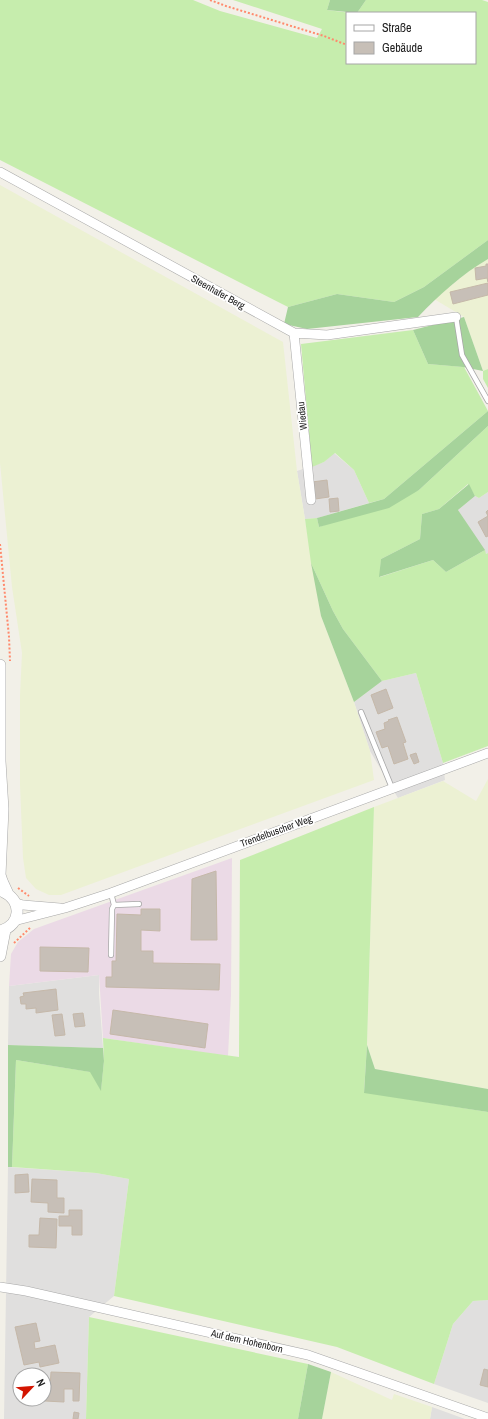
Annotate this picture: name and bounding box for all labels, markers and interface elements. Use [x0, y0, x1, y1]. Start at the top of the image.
legend [346, 12, 476, 64]
text: Straße [382, 20, 412, 36]
text: Gebäude [382, 40, 423, 56]
street label: Steenhafer Berg [189, 272, 248, 312]
street label: Wiedau [294, 401, 310, 431]
street label: Trendelbuscher Weg [238, 812, 314, 850]
street label: Auf dem Hohenborn [209, 1326, 284, 1356]
north arrow [12, 1367, 52, 1407]
text: N [33, 1377, 49, 1389]

